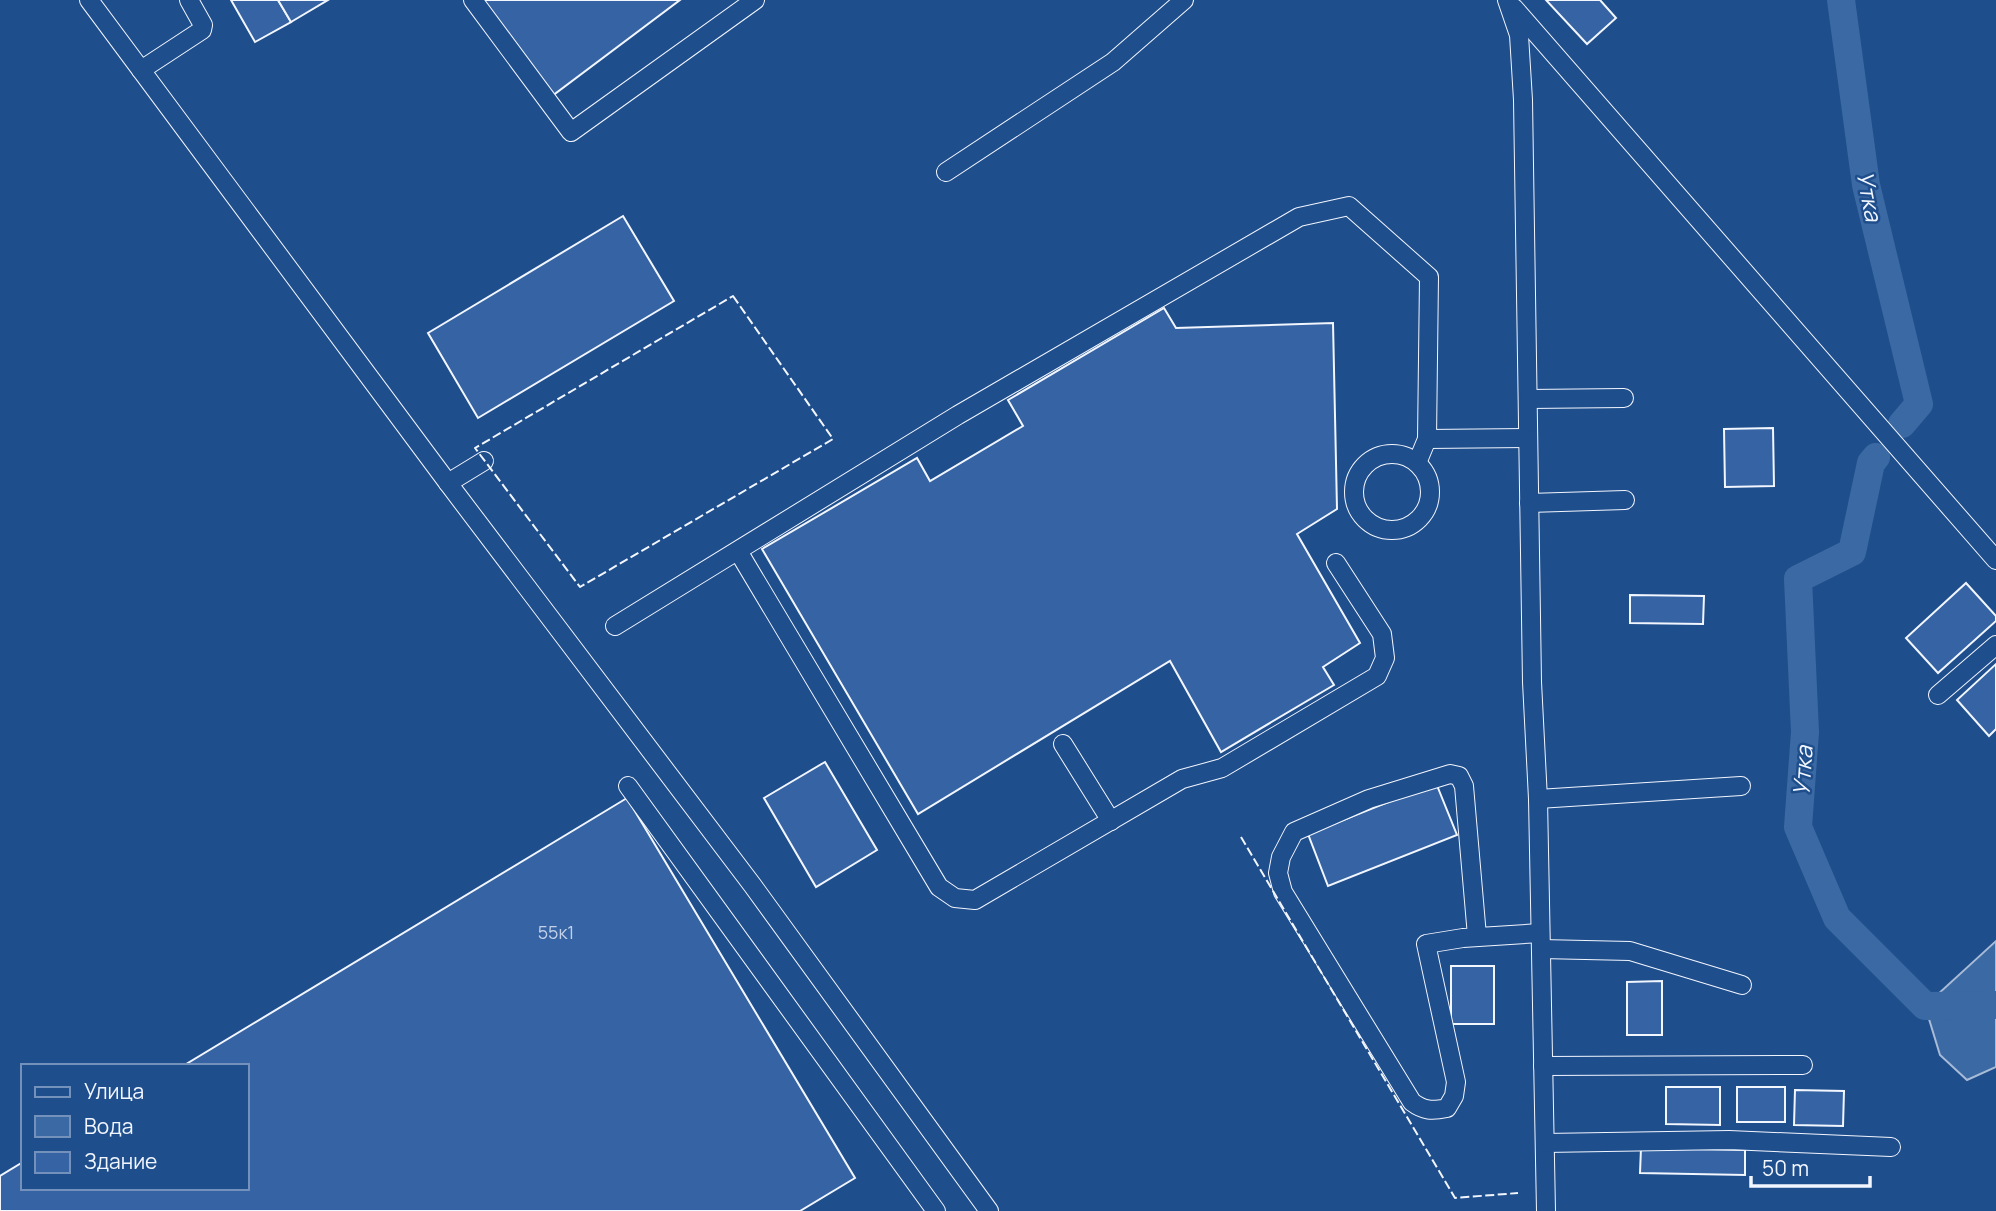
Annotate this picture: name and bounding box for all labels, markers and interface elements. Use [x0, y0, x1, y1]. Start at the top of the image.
water label: Утка [1850, 168, 1891, 225]
water label: Утка [1784, 744, 1820, 797]
house number: 55к1 [538, 920, 574, 944]
legend [21, 1064, 248, 1190]
text: Улица [84, 1077, 144, 1105]
text: Вода [84, 1112, 134, 1140]
scale bar [1751, 1144, 1870, 1188]
text: Здание [84, 1147, 157, 1175]
text: 50 m [1762, 1154, 1809, 1182]

